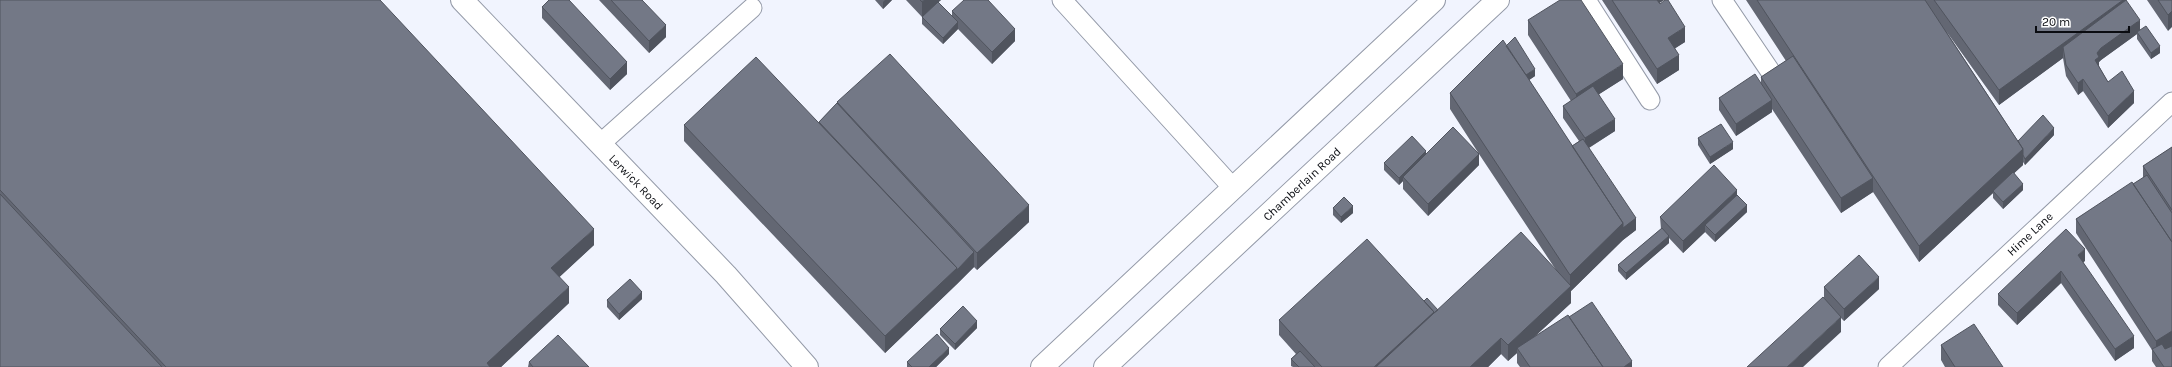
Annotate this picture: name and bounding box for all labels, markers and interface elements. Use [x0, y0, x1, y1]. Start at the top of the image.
scale bar [2036, 8, 2129, 34]
text: 20 m [2042, 15, 2070, 29]
street label: Chamberlain Road [1260, 144, 1344, 224]
street label: Lerwick Road [606, 151, 666, 213]
street label: Hime Lane [2004, 209, 2056, 259]

